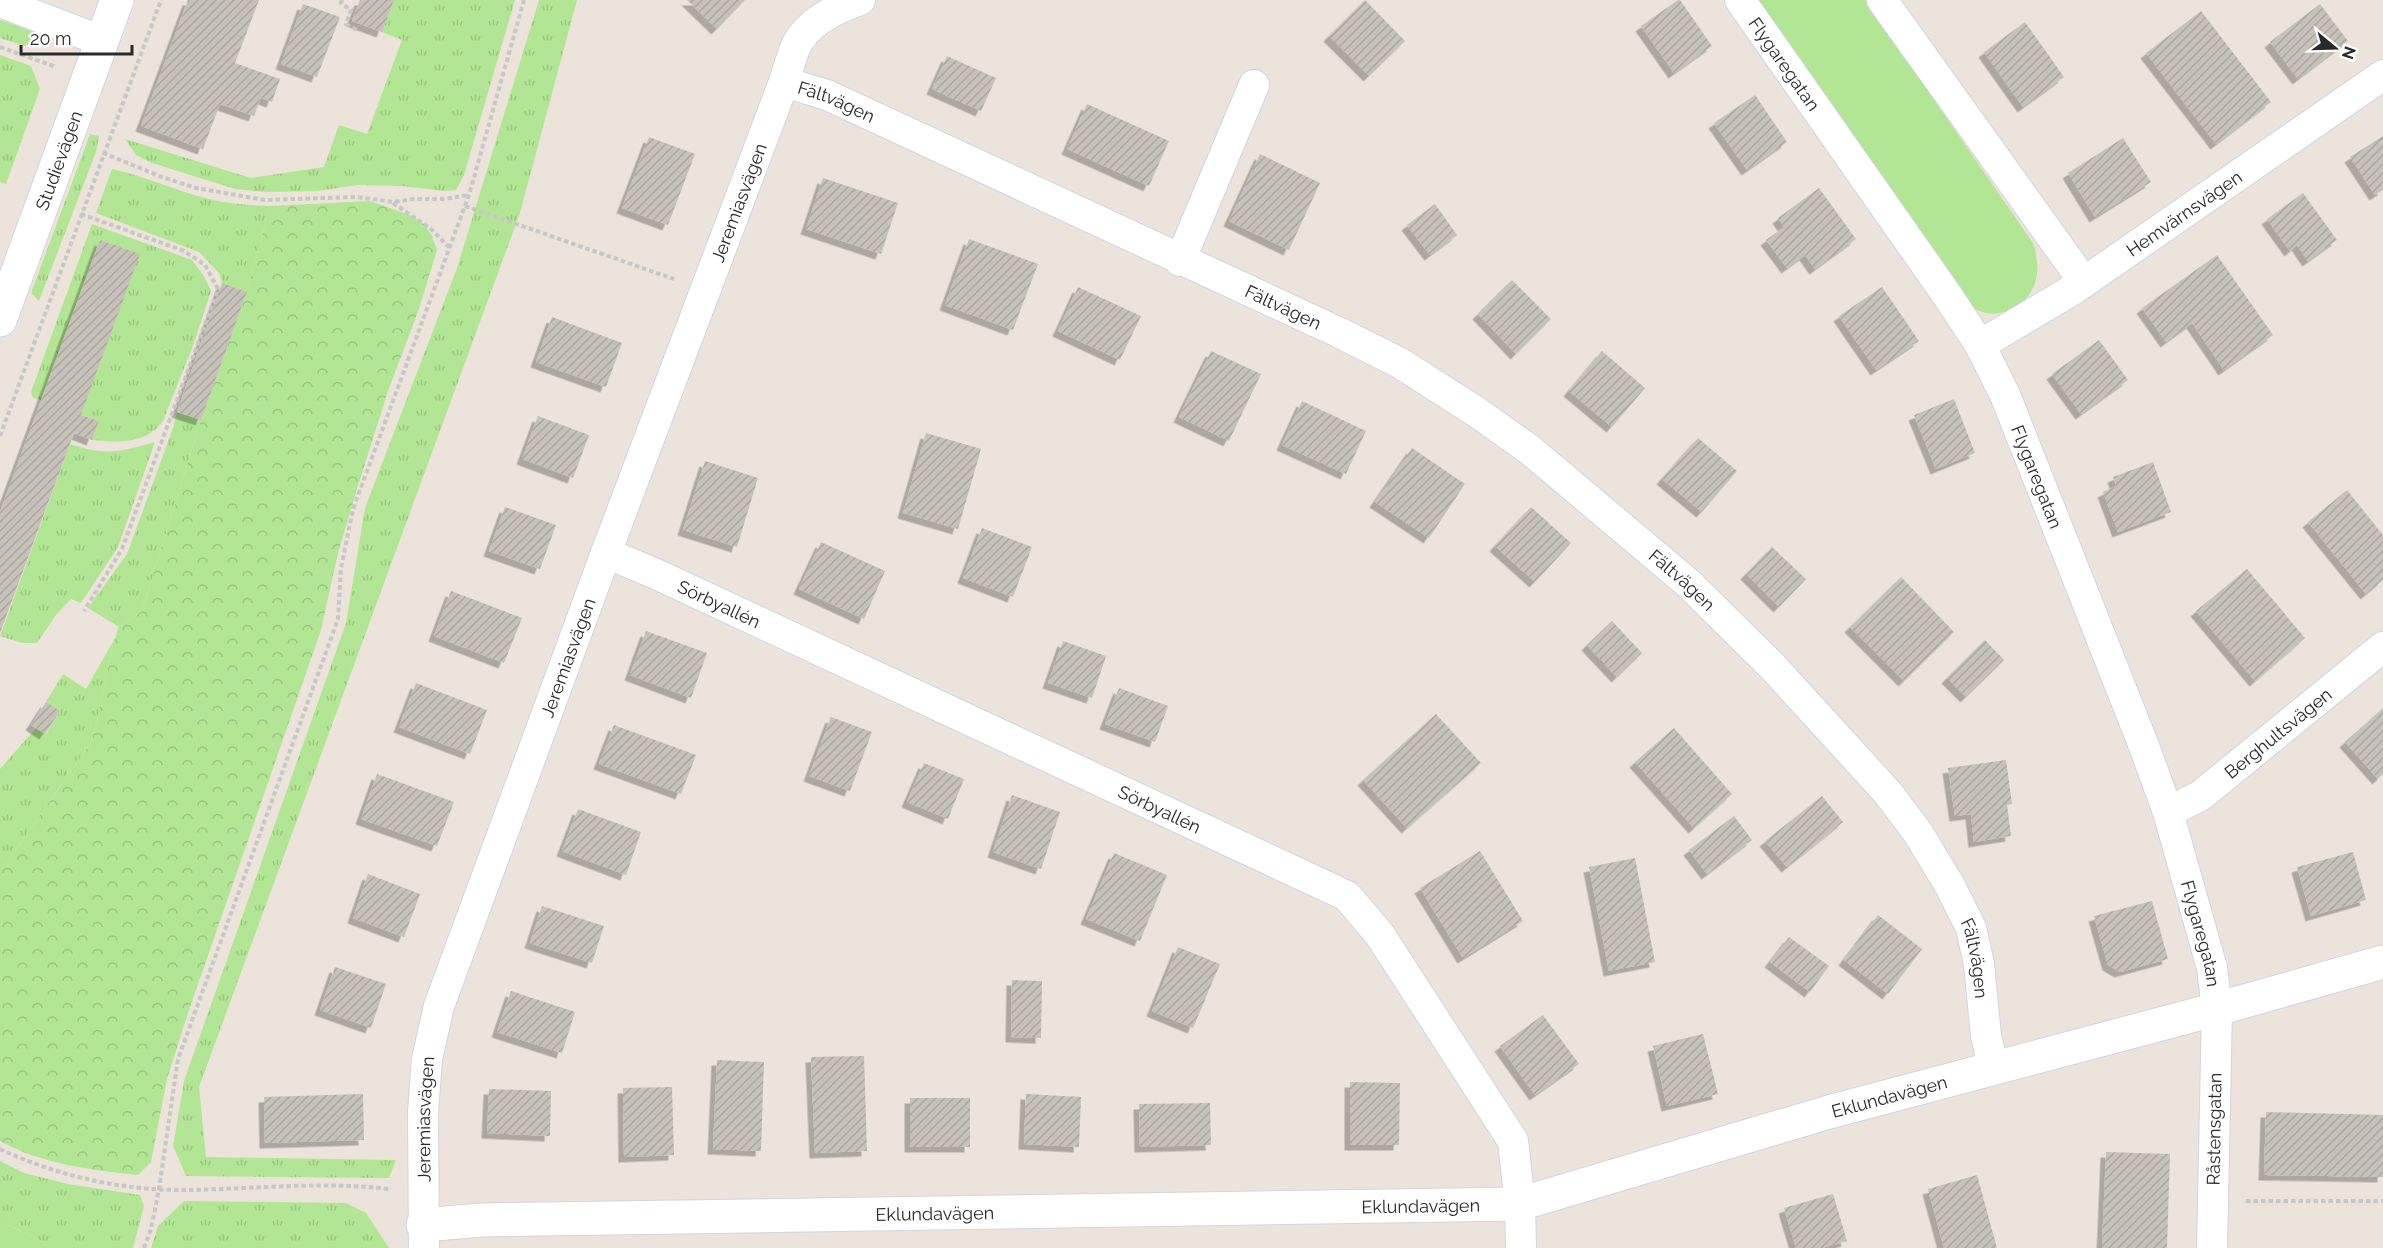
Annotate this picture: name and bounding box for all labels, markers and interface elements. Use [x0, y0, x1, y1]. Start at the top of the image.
street label: Flygaregatan [1745, 13, 1825, 115]
scale bar [21, 18, 132, 56]
north arrow [2305, 18, 2365, 78]
text: 20 m [30, 28, 72, 49]
text: N [2338, 44, 2360, 62]
street label: Fältvägen [796, 76, 878, 126]
street label: Studievägen [31, 108, 86, 213]
street label: Jeremiasvägen [706, 140, 771, 265]
street label: Hemvärnsvägen [2122, 166, 2246, 260]
street label: Fältvägen [1242, 280, 1325, 333]
street label: Flygaregatan [2007, 422, 2067, 531]
street label: Fältvägen [1645, 544, 1720, 615]
street label: Sörbyallén [674, 575, 764, 632]
street label: Jeremiasvägen [536, 595, 599, 720]
street label: Berghultsvägen [2220, 683, 2335, 782]
street label: Sörbyallén [1115, 780, 1205, 837]
street label: Flygaregatan [2177, 878, 2225, 988]
street label: Fältvägen [1957, 914, 1993, 999]
street label: Jeremiasvägen [412, 1055, 438, 1182]
street label: Eklundavägen [1829, 1071, 1949, 1121]
street label: Råstensgatan [2203, 1072, 2225, 1186]
street label: Eklundavägen [1361, 1194, 1480, 1217]
street label: Eklundavägen [875, 1202, 994, 1224]

